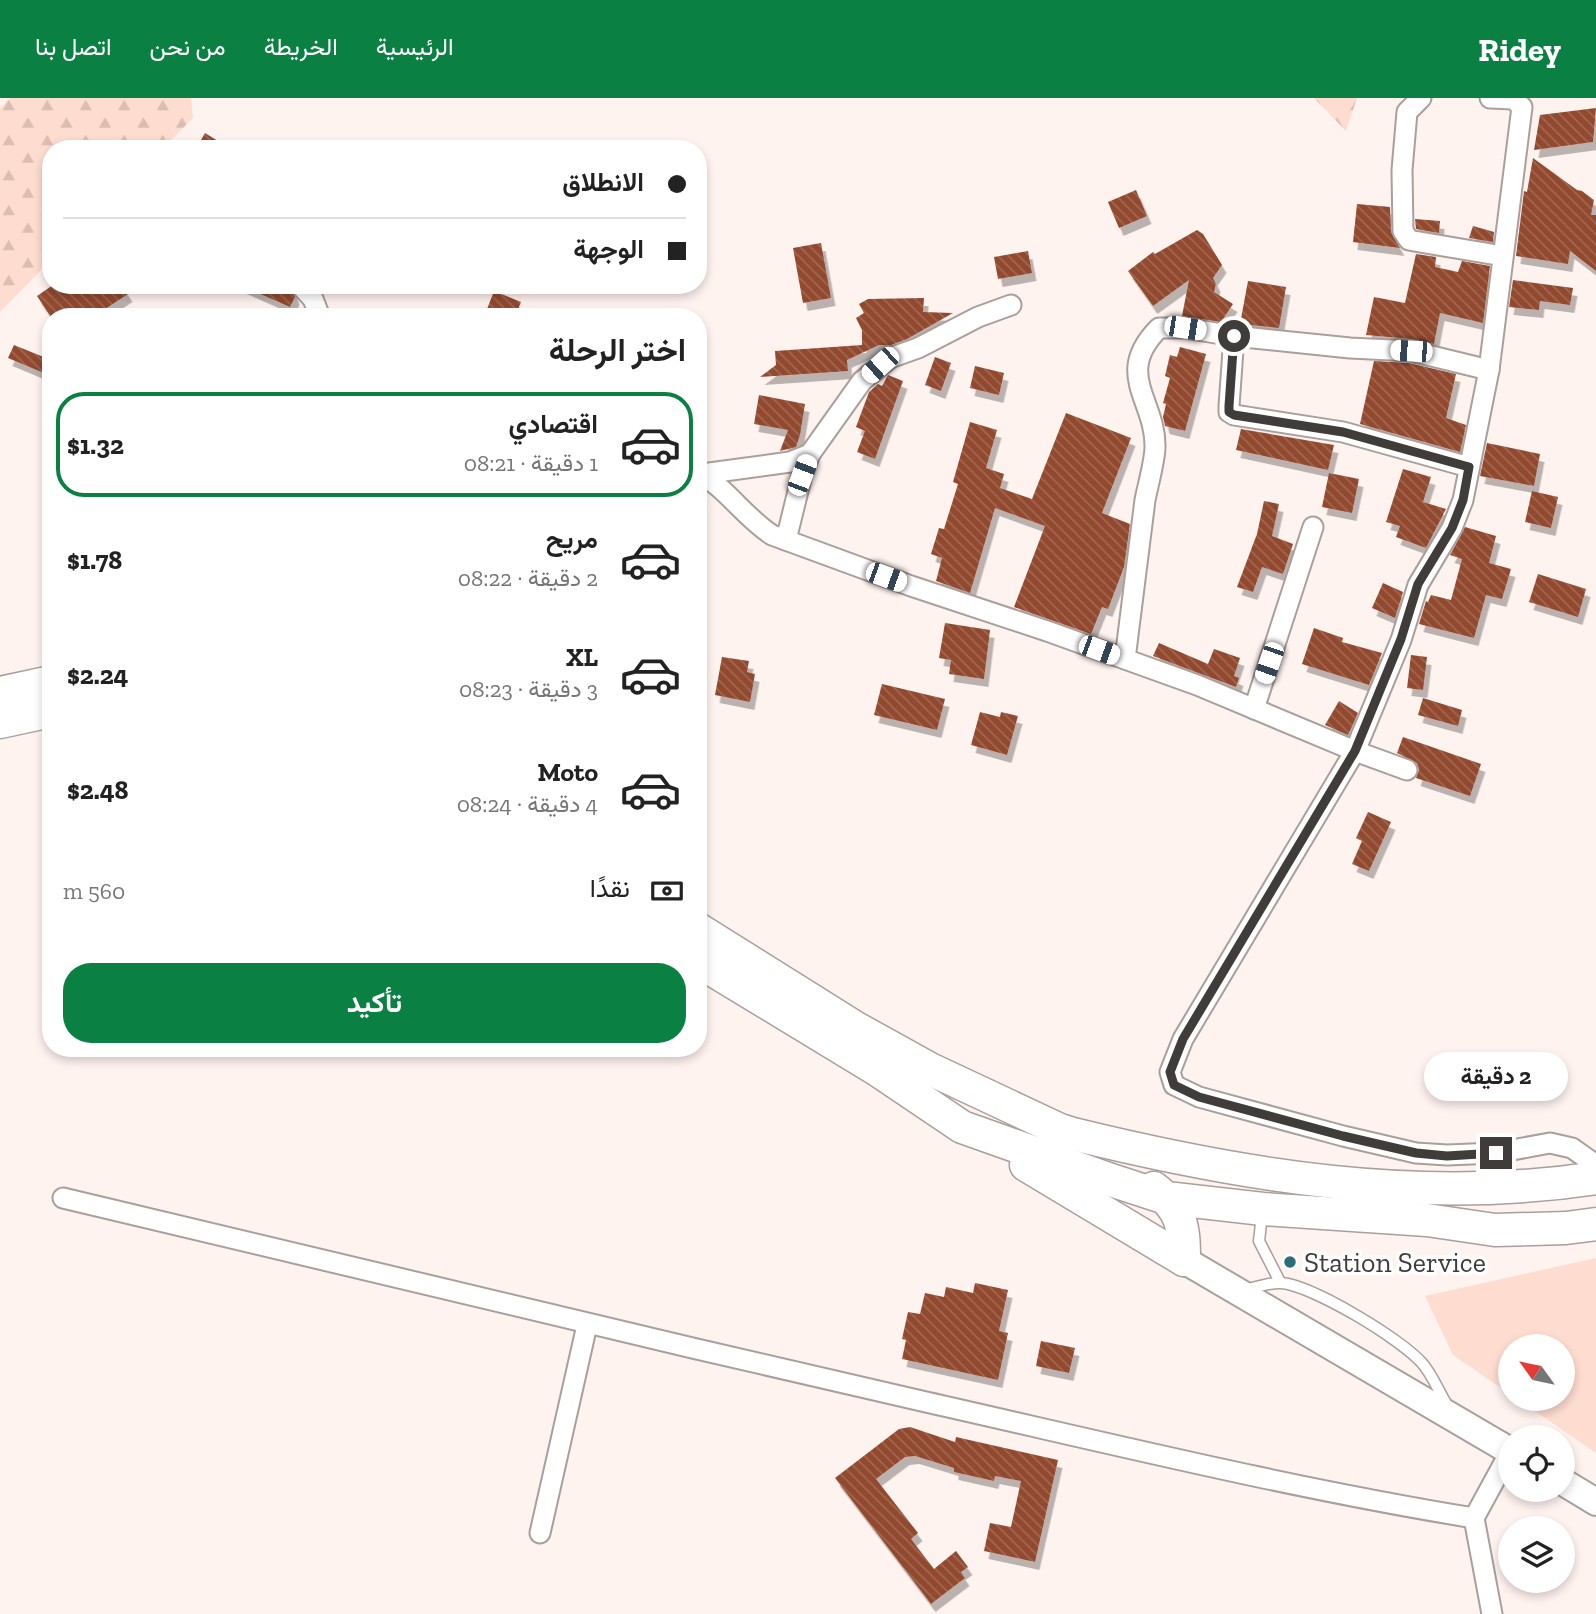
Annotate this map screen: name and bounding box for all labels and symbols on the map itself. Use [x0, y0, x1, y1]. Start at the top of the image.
car [1163, 314, 1208, 342]
route start [1218, 320, 1250, 352]
car [1390, 339, 1433, 363]
car [858, 343, 903, 387]
car [785, 452, 820, 498]
car [863, 560, 910, 594]
car [1076, 633, 1123, 667]
car [1253, 640, 1286, 686]
callout: 2 دقيقة [1424, 1052, 1568, 1100]
route end [1480, 1137, 1512, 1169]
place label: Station Service [1304, 1246, 1486, 1279]
marker: Station Service [1282, 1254, 1298, 1270]
north arrow [1498, 1334, 1575, 1410]

